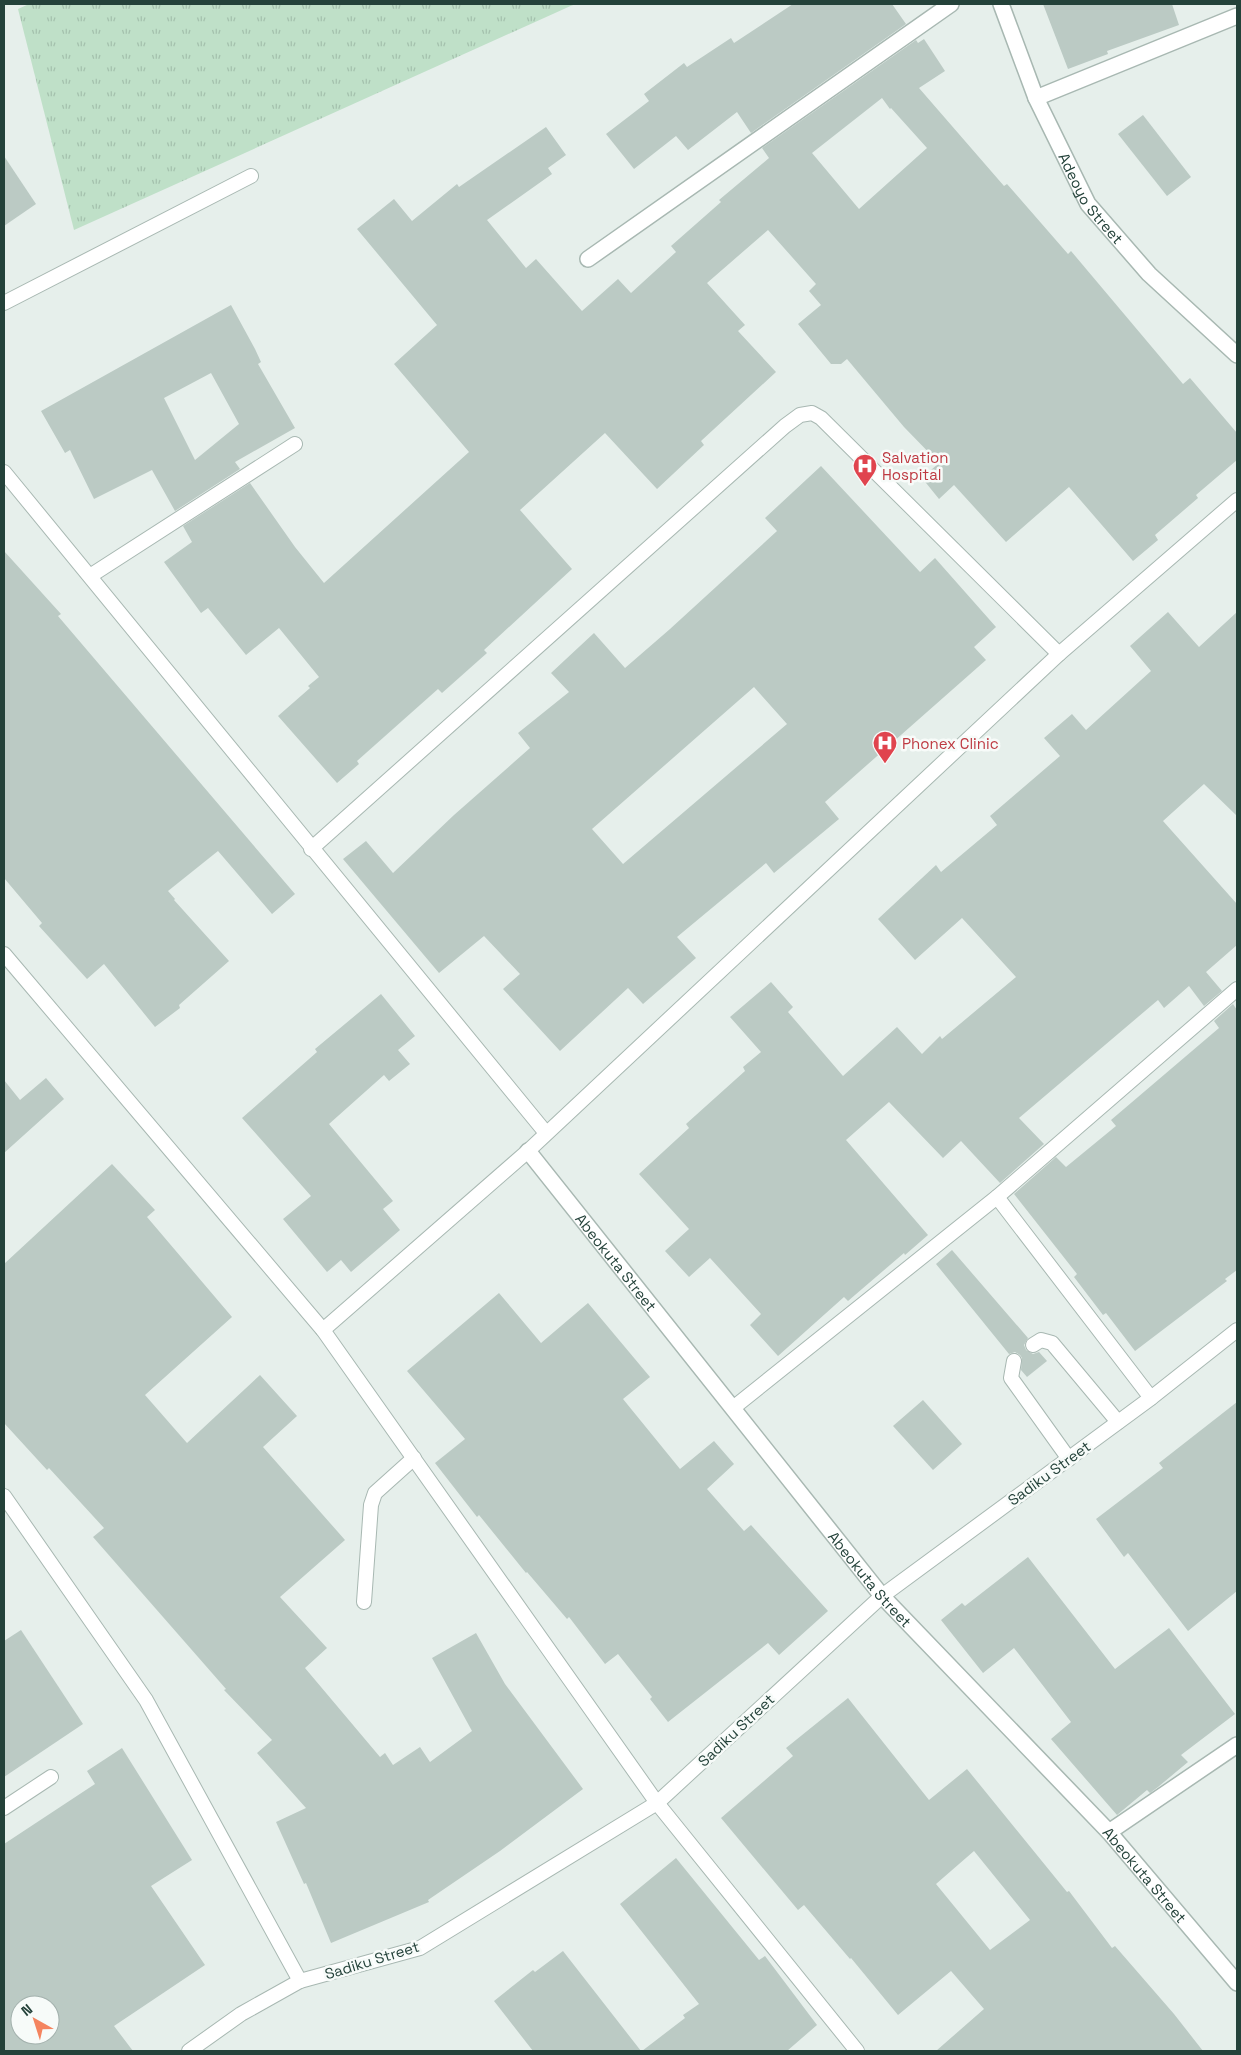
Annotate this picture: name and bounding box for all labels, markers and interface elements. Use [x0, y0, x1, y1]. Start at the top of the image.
street label: Adeoyo Street [1055, 149, 1128, 248]
place label: Salvation Hospital [882, 448, 949, 484]
hospital icon: Salvation Hospital [852, 453, 878, 487]
hospital icon: Phonex Clinic [872, 730, 898, 764]
place label: Phonex Clinic [902, 734, 999, 753]
street label: Abeokuta Street [572, 1209, 661, 1315]
street label: Sadiku Street [1004, 1436, 1094, 1509]
street label: Abeokuta Street [824, 1527, 916, 1631]
street label: Sadiku Street [694, 1690, 778, 1770]
street label: Abeokuta Street [1099, 1823, 1191, 1927]
street label: Sadiku Street [322, 1937, 422, 1983]
north arrow [10, 1995, 60, 2045]
text: N [18, 2000, 36, 2020]

